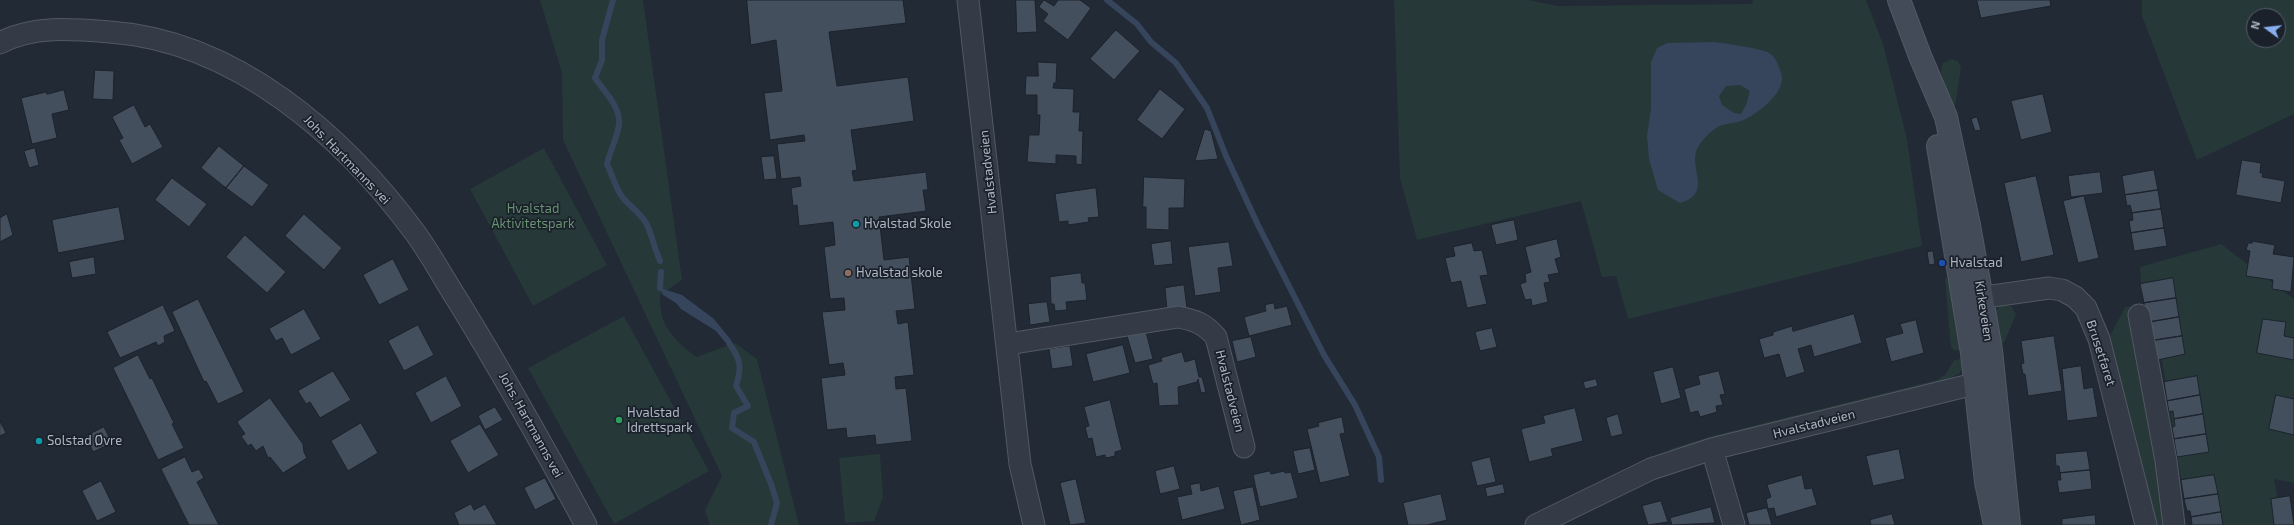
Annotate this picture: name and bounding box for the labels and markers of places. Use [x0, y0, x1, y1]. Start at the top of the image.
place label: Hvalstad Skole [864, 216, 951, 232]
marker: Hvalstad Skole [851, 219, 861, 229]
place label: Hvalstad [1950, 255, 2003, 271]
marker: Hvalstad [1937, 258, 1947, 268]
place label: Hvalstad skole [856, 265, 943, 281]
marker: Hvalstad skole [843, 268, 853, 278]
place label: Hvalstad Idrettspark [627, 405, 693, 436]
marker: Hvalstad Idrettspark [614, 415, 624, 425]
place label: Solstad Øvre [47, 433, 122, 449]
marker: Solstad Øvre [34, 436, 44, 446]

